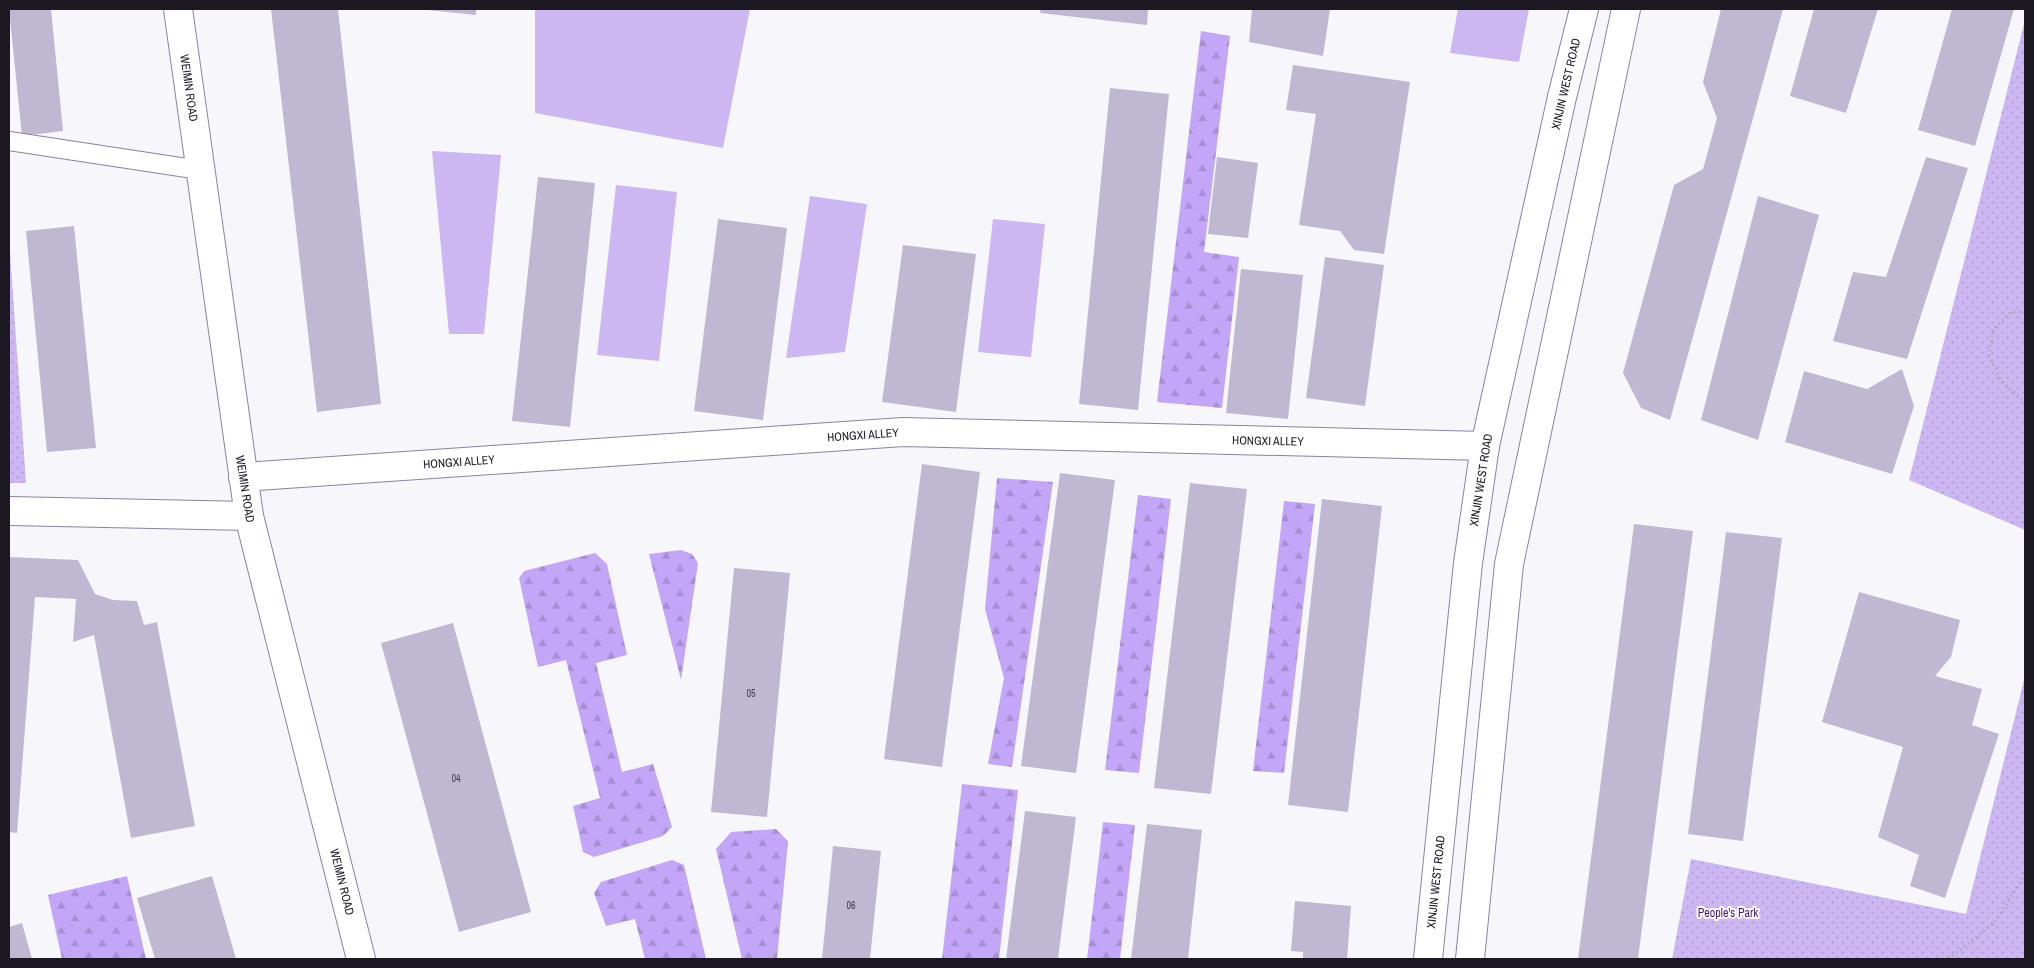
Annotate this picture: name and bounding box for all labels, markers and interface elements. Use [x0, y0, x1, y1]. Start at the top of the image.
street label: XINJIN WEST ROAD [1548, 37, 1584, 131]
street label: WEIMIN ROAD [176, 53, 202, 123]
street label: HONGXI ALLEY [827, 424, 900, 445]
street label: HONGXI ALLEY [1232, 432, 1304, 450]
street label: XINJIN WEST ROAD [1466, 433, 1496, 527]
street label: HONGXI ALLEY [423, 451, 496, 472]
street label: WEIMIN ROAD [232, 454, 258, 524]
house number: 05 [746, 687, 756, 700]
house number: 04 [451, 772, 461, 785]
street label: XINJIN WEST ROAD [1423, 835, 1449, 929]
street label: WEIMIN ROAD [326, 847, 358, 917]
house number: 06 [846, 899, 856, 912]
park label: People's Park [1698, 905, 1758, 921]

